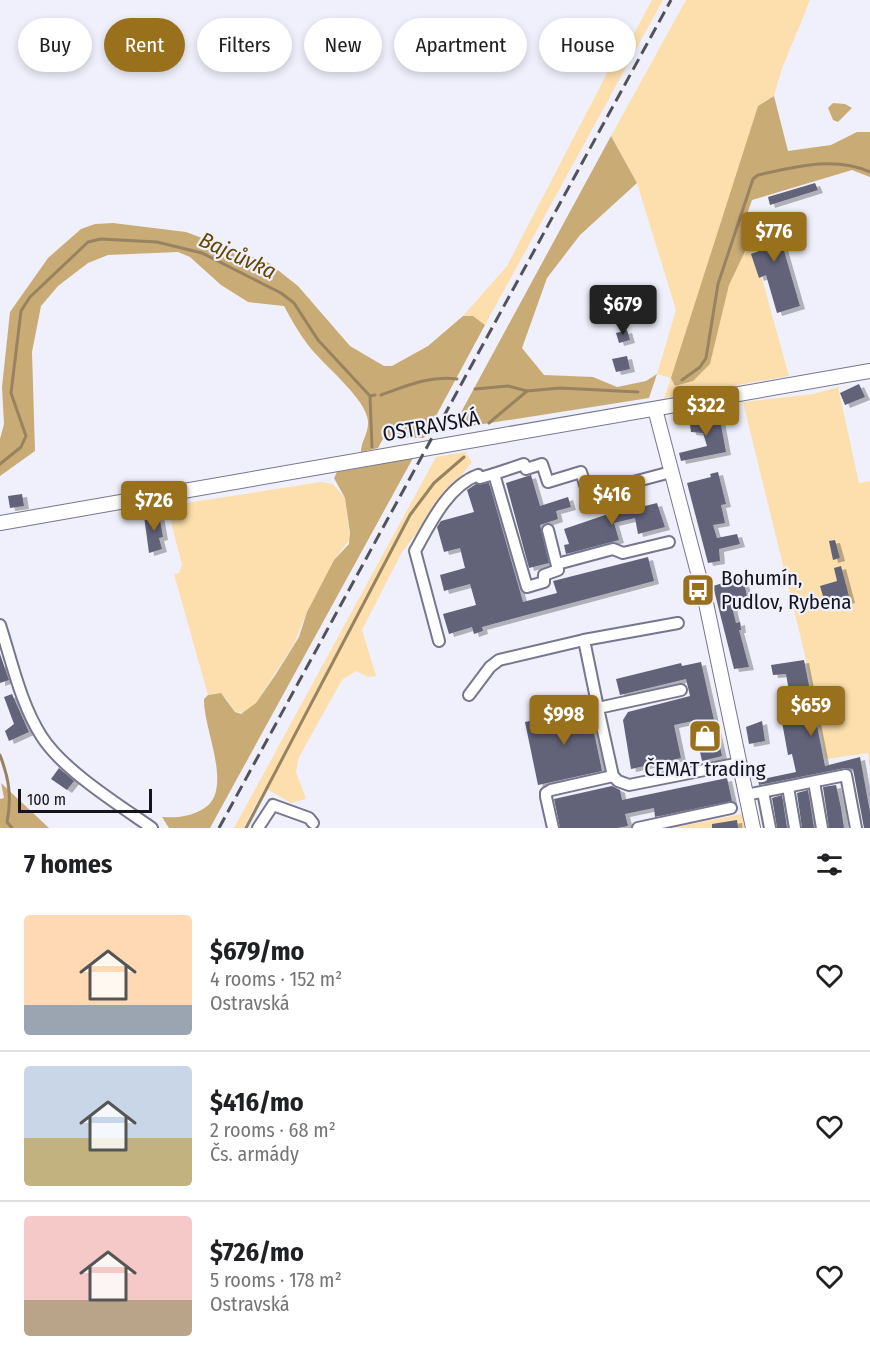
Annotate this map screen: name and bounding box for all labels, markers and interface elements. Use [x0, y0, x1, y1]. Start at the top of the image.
chip: Buy [18, 18, 92, 72]
chip: Rent [104, 18, 185, 72]
chip: Filters [197, 18, 292, 72]
chip: New [304, 18, 382, 72]
chip: Apartment [394, 18, 527, 72]
chip: House [539, 18, 636, 72]
pin: $776 [738, 212, 810, 263]
text: $776 [756, 219, 792, 243]
water label: Bajcůvka [195, 226, 281, 285]
pin: $679 [587, 285, 659, 336]
text: $679 [604, 292, 642, 316]
pin: $322 [670, 386, 742, 437]
text: $322 [687, 393, 725, 417]
street label: OSTRAVSKÁ [380, 405, 482, 447]
pin: $416 [576, 475, 648, 526]
pin: $726 [118, 481, 190, 532]
text: $416 [593, 482, 631, 506]
text: $726 [135, 488, 173, 512]
place label: Bohumín, Pudlov, Rybena [721, 565, 852, 615]
bus stop icon: Bohumín, Pudlov, Rybena [680, 572, 716, 608]
pin: $659 [775, 686, 847, 737]
text: $659 [791, 693, 831, 717]
pin: $998 [528, 695, 600, 746]
text: $998 [544, 702, 584, 726]
shop icon: ČEMAT trading [687, 718, 723, 754]
place label: ČEMAT trading [644, 756, 766, 782]
scale bar [18, 786, 152, 814]
text: 100 m [27, 790, 66, 809]
icon: filters [813, 848, 846, 881]
text: 7 homes [24, 849, 112, 880]
text: $679/mo [210, 936, 304, 967]
icon: home [72, 939, 144, 1011]
icon: heart [813, 959, 846, 992]
text: 4 rooms · 152 m² [210, 967, 342, 991]
text: Ostravská [210, 991, 290, 1015]
text: $416/mo [210, 1087, 304, 1118]
icon: home [72, 1090, 144, 1162]
icon: heart [813, 1110, 846, 1143]
text: 2 rooms · 68 m² [210, 1118, 336, 1142]
text: Čs. armády [210, 1142, 299, 1166]
text: $726/mo [210, 1237, 304, 1268]
icon: home [72, 1240, 144, 1312]
icon: heart [813, 1260, 846, 1293]
text: 5 rooms · 178 m² [210, 1268, 342, 1292]
text: Ostravská [210, 1292, 290, 1316]

